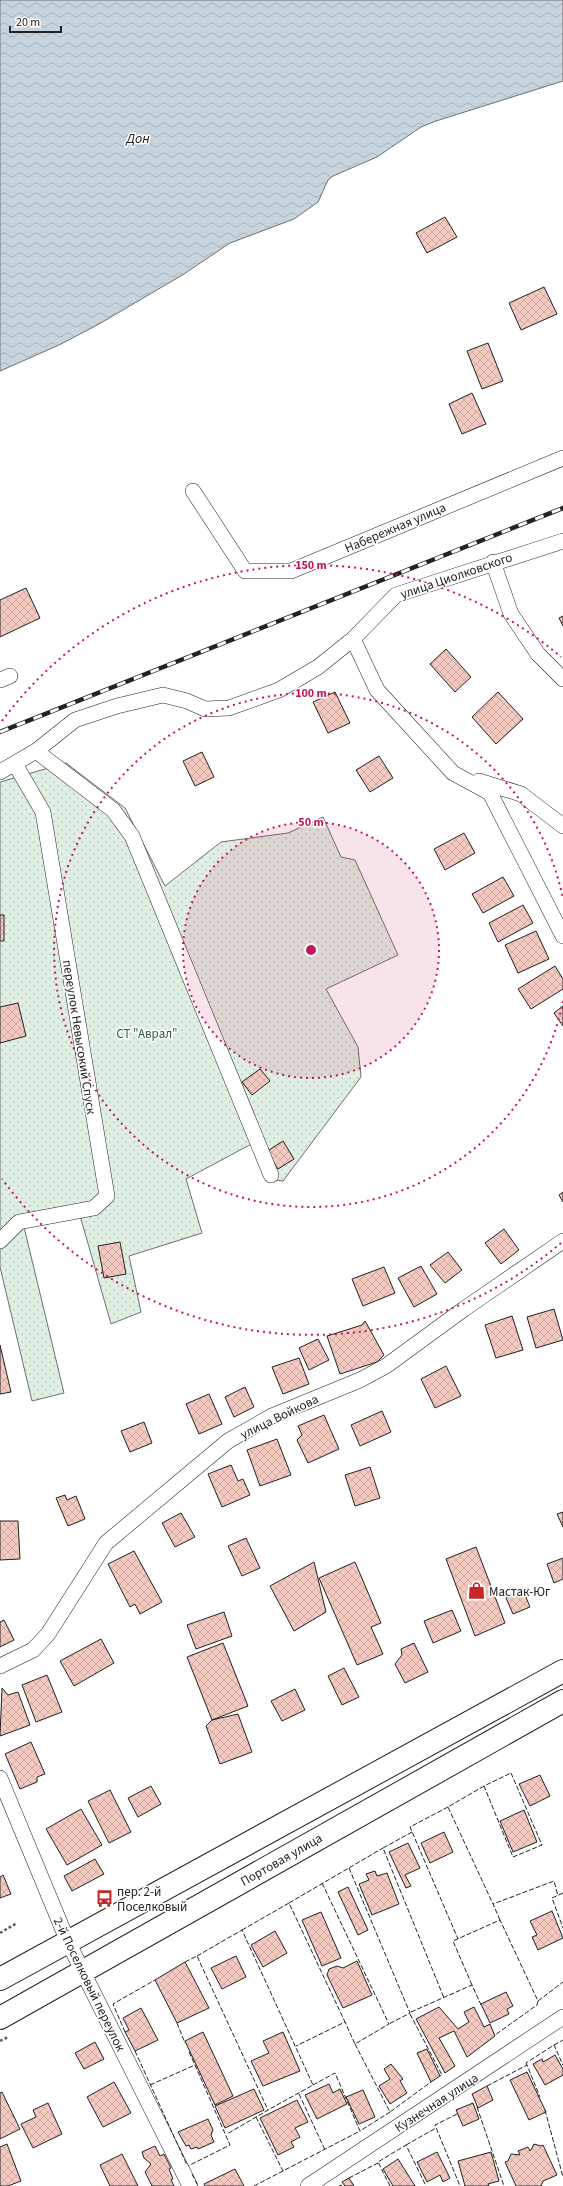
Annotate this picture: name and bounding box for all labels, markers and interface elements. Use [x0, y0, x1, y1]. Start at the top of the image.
scale bar [10, 8, 61, 34]
text: 20 m [16, 14, 40, 31]
water label: Дон [125, 129, 150, 149]
street label: Набережная улица [342, 498, 449, 557]
street label: улица Циолковского [398, 548, 515, 604]
text: 150 m [295, 557, 327, 574]
text: 100 m [295, 685, 327, 702]
text: 50 m [298, 814, 324, 831]
centre of rings [304, 943, 318, 957]
street label: переулок Невысокий Спуск [58, 959, 100, 1116]
park label: СТ "Аврал" [116, 1025, 178, 1043]
street label: улица Войкова [237, 1390, 322, 1444]
shop icon: Мастак-Юг [466, 1581, 486, 1601]
place label: Мастак-Юг [489, 1583, 550, 1601]
street label: Портовая улица [237, 1829, 326, 1891]
place label: пер. 2-й Поселковый [117, 1883, 187, 1916]
bus stop icon: пер. 2-й Поселковый [94, 1888, 114, 1908]
street label: 2-й Поселковый переулок [49, 1914, 130, 2055]
street label: Кузнечная улица [391, 2069, 482, 2137]

